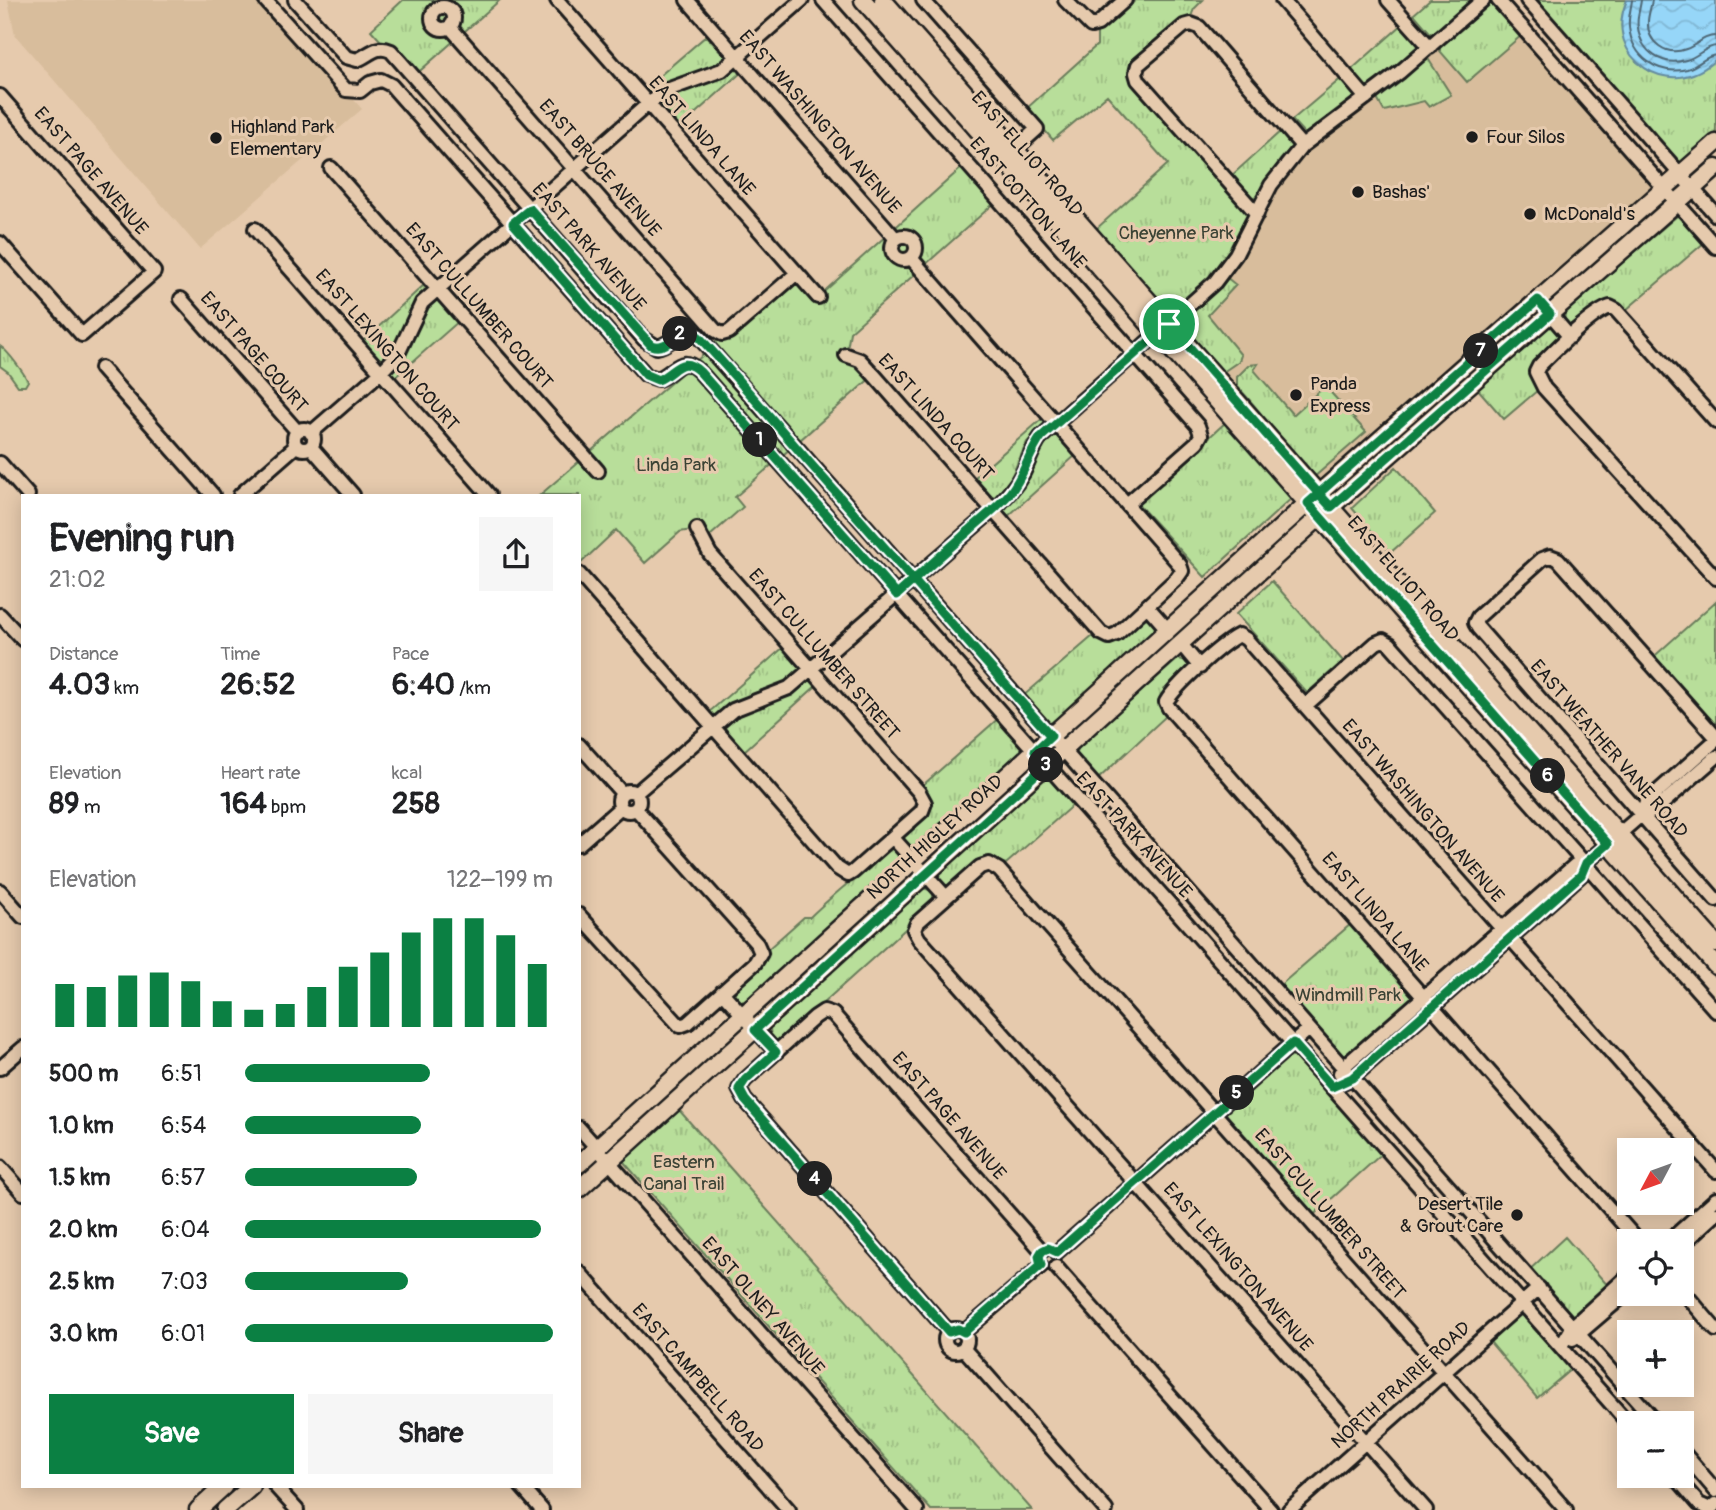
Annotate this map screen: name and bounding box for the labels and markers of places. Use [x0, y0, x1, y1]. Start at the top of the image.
place label: Highland Park Elementary [230, 115, 334, 161]
place label: Four Silos [1486, 125, 1565, 149]
marker: Four Silos [1464, 129, 1480, 145]
marker: Highland Park Elementary [208, 130, 224, 146]
place label: Bashas' [1372, 180, 1430, 204]
marker: Bashas' [1350, 184, 1366, 200]
place label: McDonald's [1544, 202, 1635, 226]
marker: McDonald's [1522, 206, 1538, 222]
pin [1139, 294, 1199, 354]
pin: 2 [662, 316, 698, 352]
pin: 7 [1464, 334, 1498, 368]
place label: Panda Express [1310, 372, 1371, 418]
marker: Panda Express [1288, 387, 1304, 403]
pin: 1 [742, 422, 778, 458]
pin: 3 [1028, 748, 1064, 782]
pin: 6 [1530, 758, 1566, 794]
pin: 5 [1220, 1076, 1254, 1110]
pin: 4 [798, 1162, 832, 1196]
place label: Desert Tile & Grout Care [1400, 1192, 1504, 1238]
marker: Desert Tile & Grout Care [1509, 1207, 1525, 1223]

